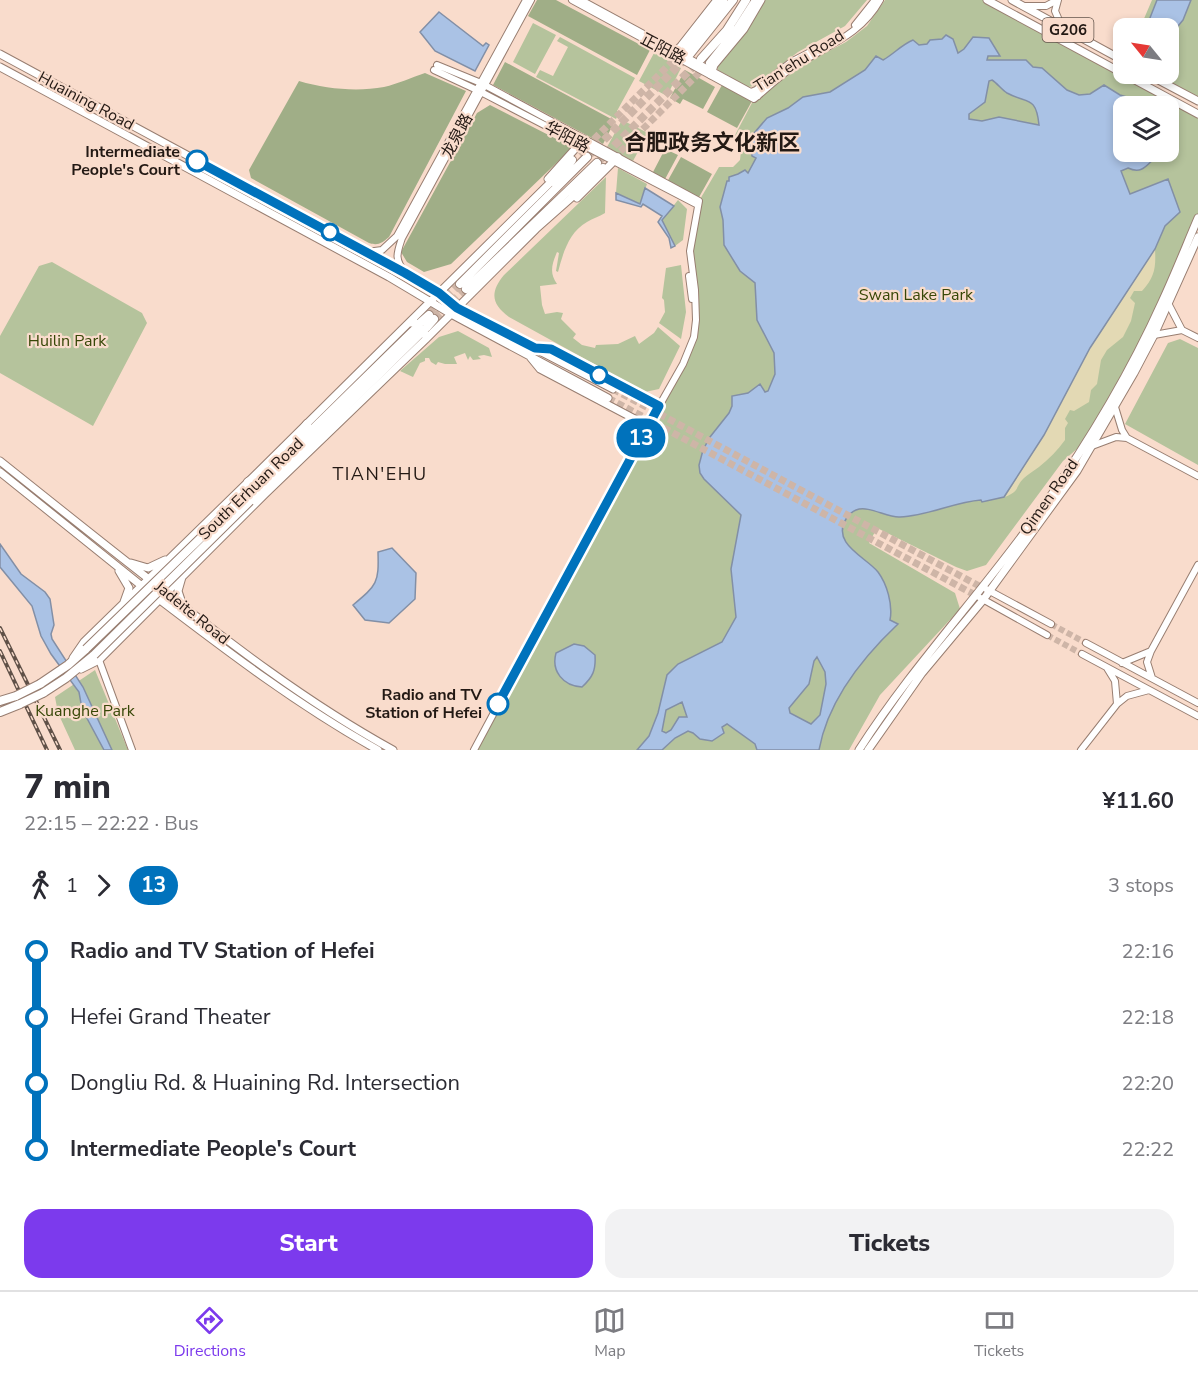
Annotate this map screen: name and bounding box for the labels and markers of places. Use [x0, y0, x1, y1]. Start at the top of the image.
place label: Intermediate People's Court [71, 141, 181, 181]
marker: Intermediate People's Court [186, 150, 208, 172]
unlabelled marker [321, 223, 339, 241]
unlabelled marker [590, 366, 608, 384]
place label: Radio and TV Station of Hefei [365, 684, 483, 724]
marker: Radio and TV Station of Hefei [487, 693, 509, 715]

